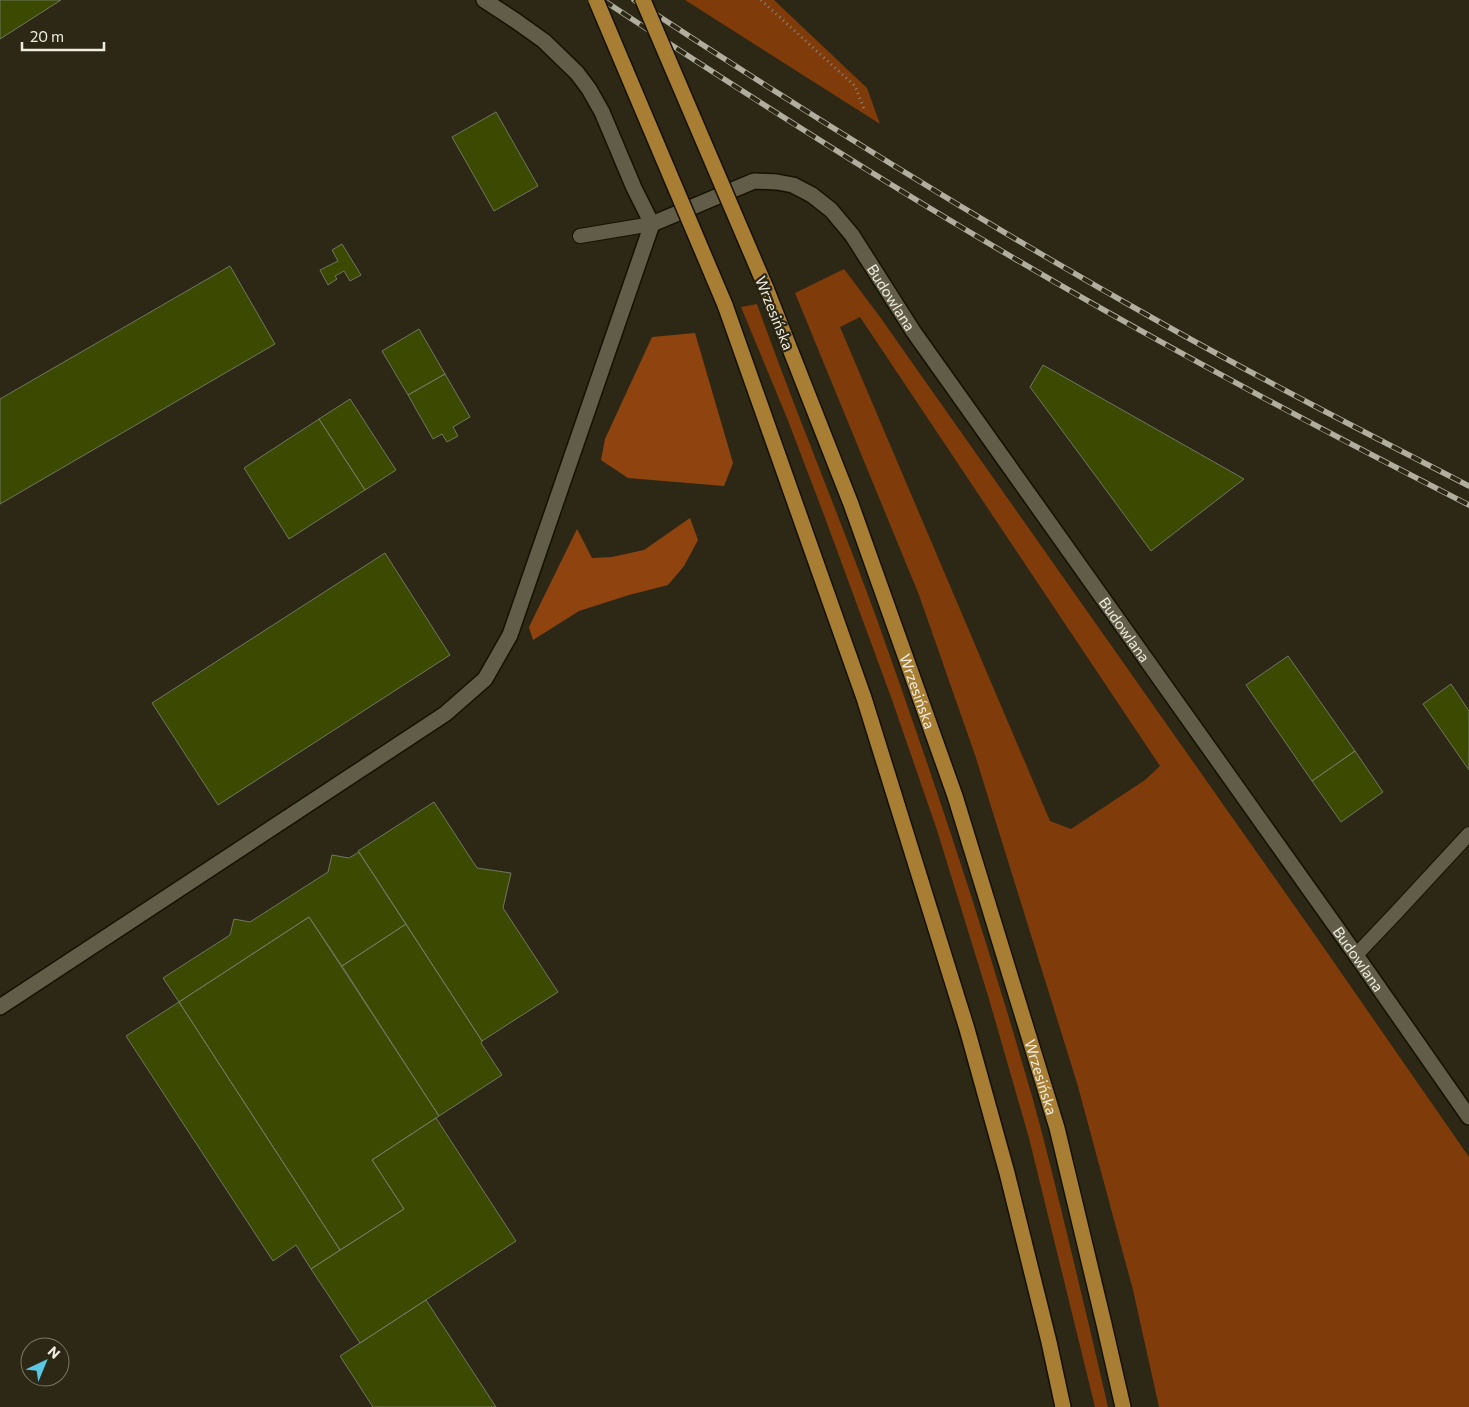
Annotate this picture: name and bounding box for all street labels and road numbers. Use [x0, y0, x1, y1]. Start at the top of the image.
street label: Budowlana [864, 260, 919, 334]
street label: Wrzesińska [752, 273, 798, 353]
street label: Budowlana [1096, 593, 1154, 665]
street label: Wrzesińska [896, 652, 939, 731]
street label: Budowlana [1329, 923, 1388, 995]
street label: Wrzesińska [1021, 1037, 1061, 1117]

